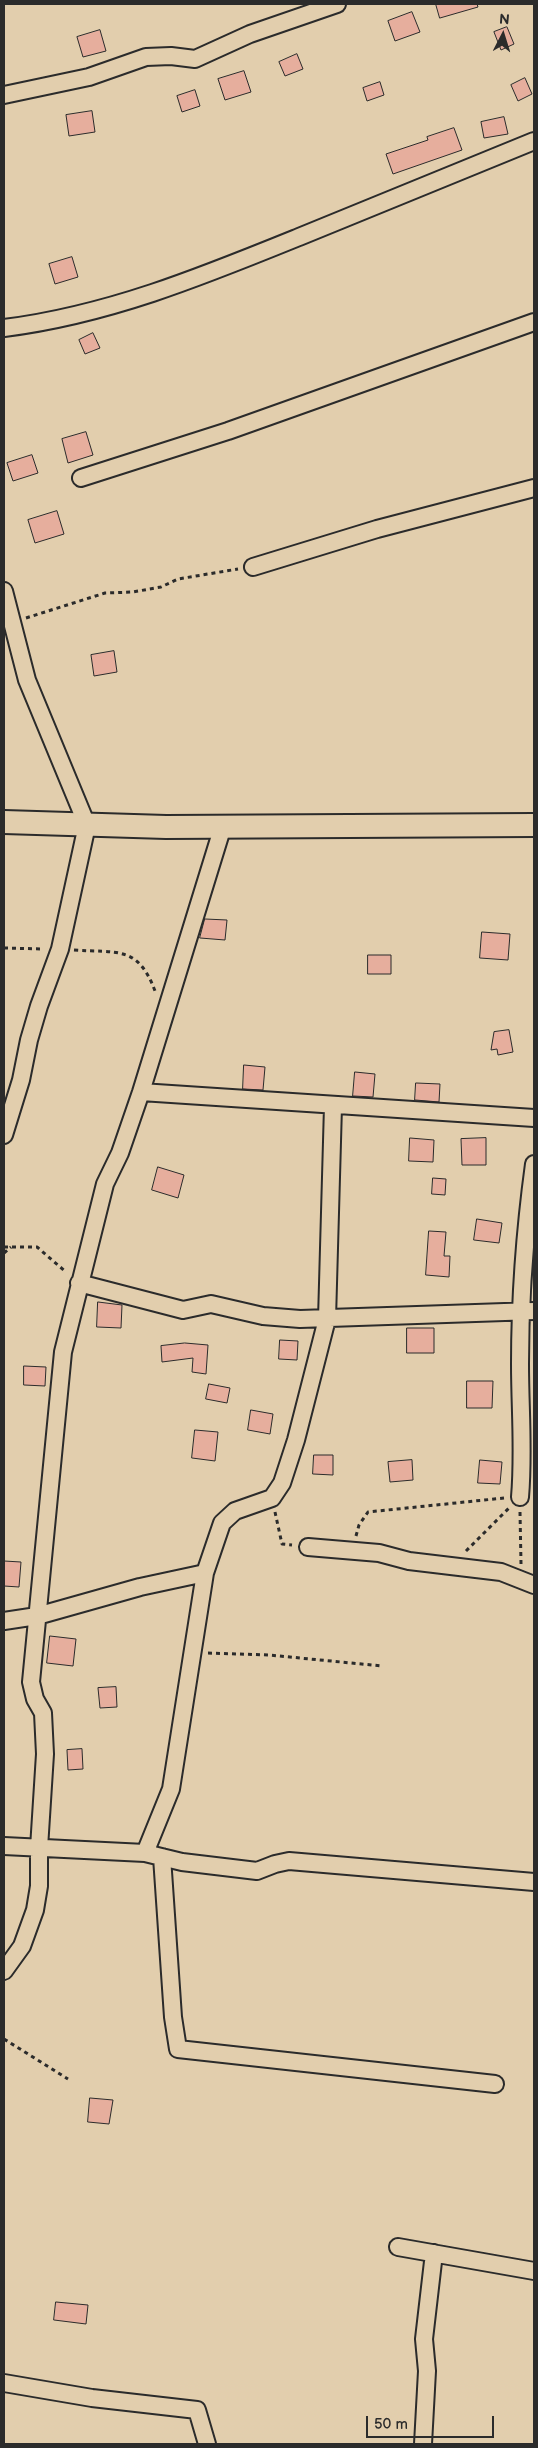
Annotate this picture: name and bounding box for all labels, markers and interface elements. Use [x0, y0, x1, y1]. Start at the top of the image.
north arrow [478, 10, 528, 60]
text: N [498, 11, 510, 28]
scale bar [368, 2406, 496, 2438]
text: 50 m [374, 2415, 408, 2434]

